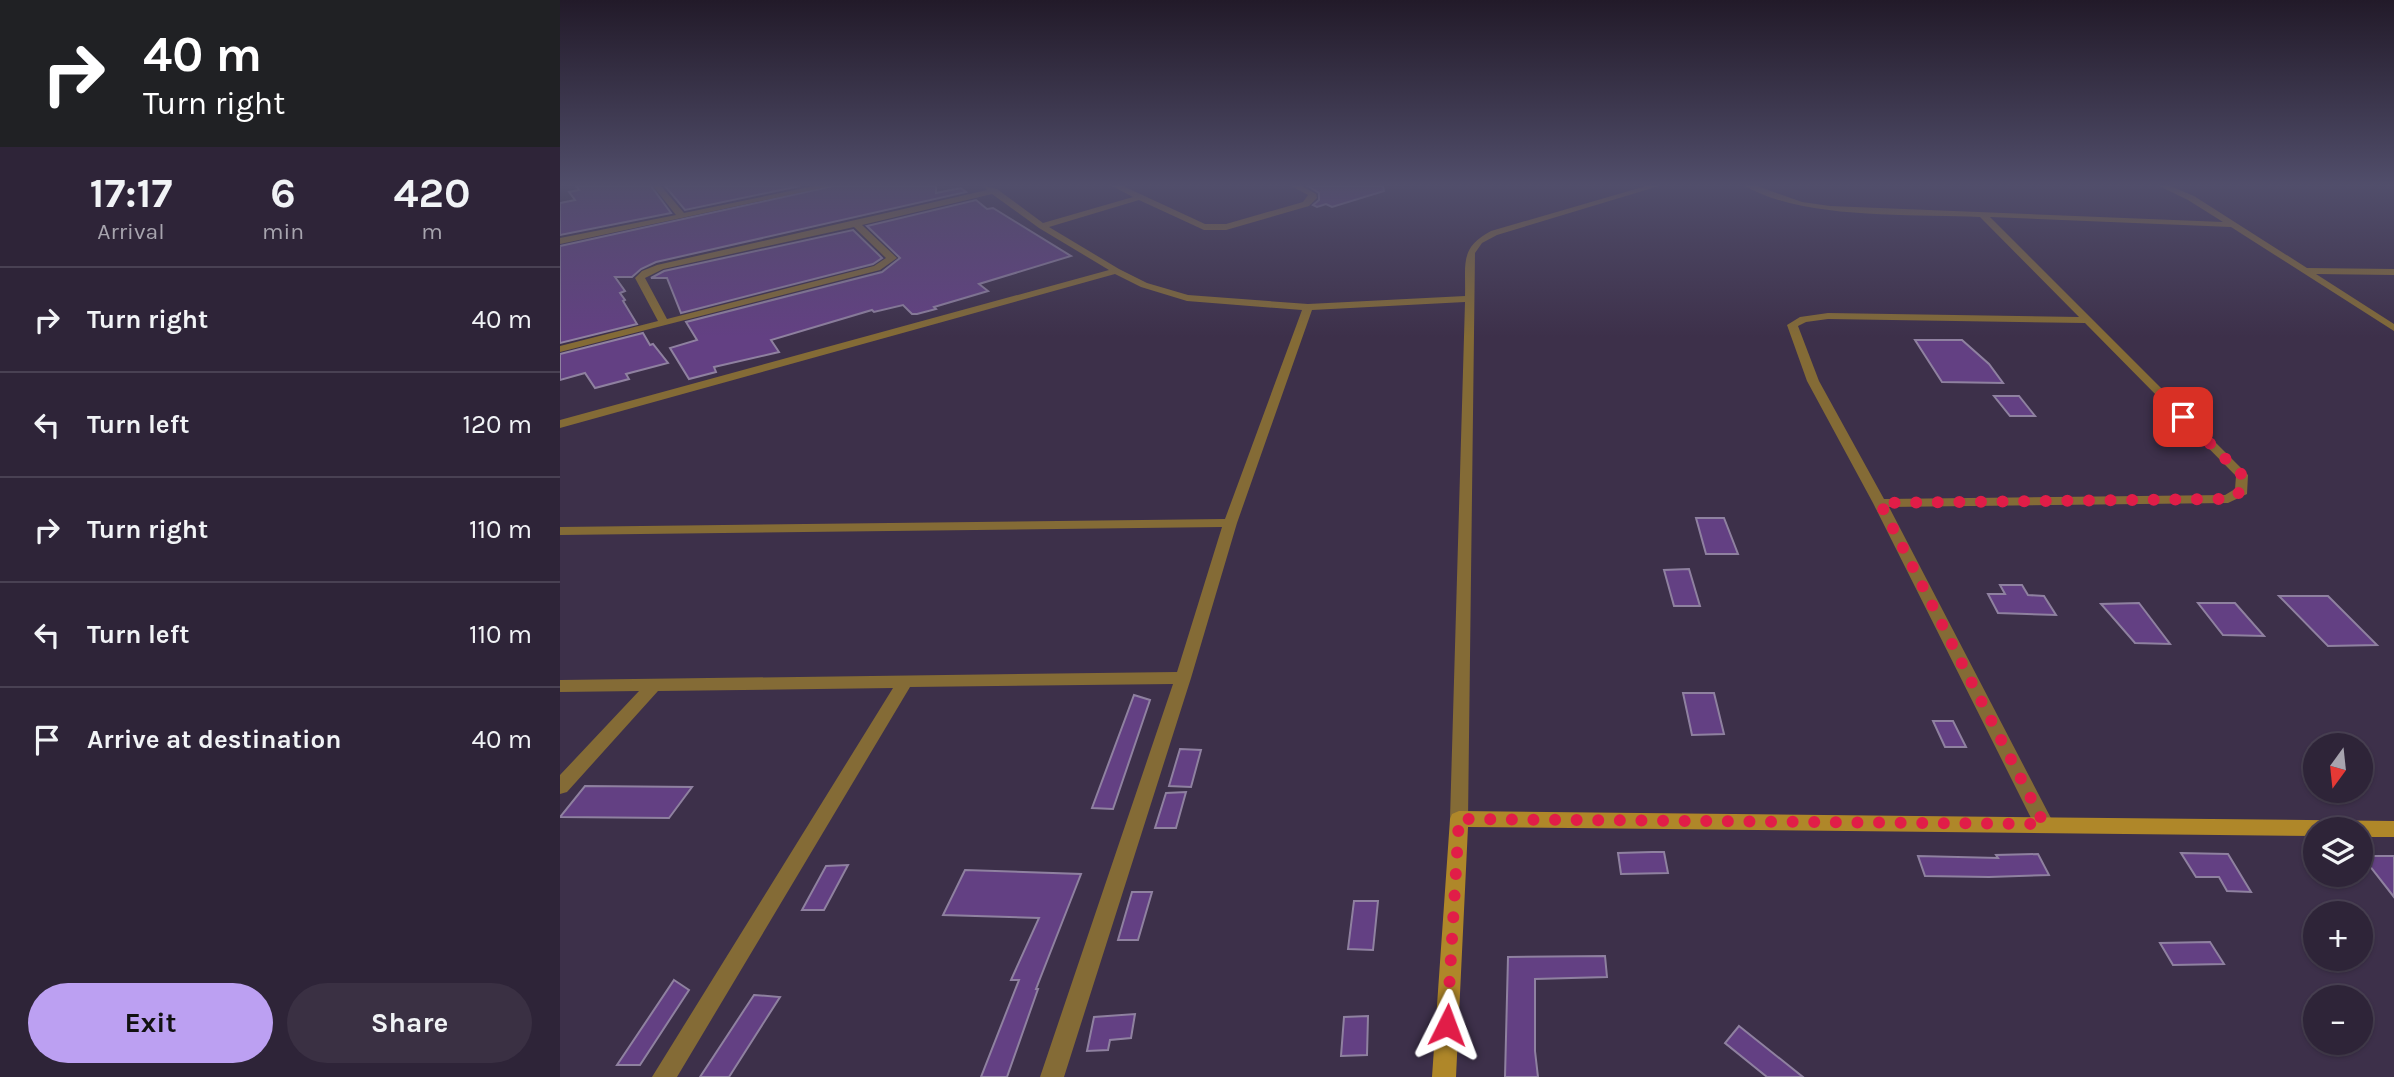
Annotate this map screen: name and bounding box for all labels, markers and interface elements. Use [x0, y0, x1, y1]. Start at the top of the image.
text: 40 m [143, 26, 262, 83]
icon: right [28, 28, 119, 119]
text: Turn right [143, 85, 285, 122]
text: 17:17 [89, 168, 172, 218]
text: 6 [270, 168, 296, 218]
text: 420 [394, 168, 471, 218]
text: Arrival [97, 218, 165, 245]
text: min [262, 218, 304, 245]
text: m [421, 218, 443, 245]
icon: right [28, 301, 66, 339]
text: Turn right [87, 304, 208, 335]
text: 40 m [472, 304, 532, 335]
pin [2153, 387, 2213, 447]
icon: arrive [2164, 398, 2202, 436]
icon: left [28, 406, 66, 444]
text: Turn left [87, 409, 189, 440]
text: 120 m [462, 409, 532, 440]
icon: right [28, 511, 66, 549]
text: Turn right [87, 514, 208, 545]
text: 110 m [469, 514, 532, 545]
icon: left [28, 616, 66, 654]
text: Turn left [87, 619, 189, 650]
text: 110 m [469, 619, 532, 650]
icon: arrive [28, 721, 66, 759]
text: Arrive at destination [87, 724, 341, 755]
text: 40 m [472, 724, 532, 755]
north arrow [2303, 733, 2373, 803]
map controls [2303, 733, 2373, 1055]
button: layers [2303, 817, 2373, 887]
button: + [2303, 901, 2373, 971]
button: Exit [28, 983, 273, 1063]
button: Share [287, 983, 532, 1063]
button: − [2303, 985, 2373, 1055]
position arrow [1410, 988, 1484, 1062]

